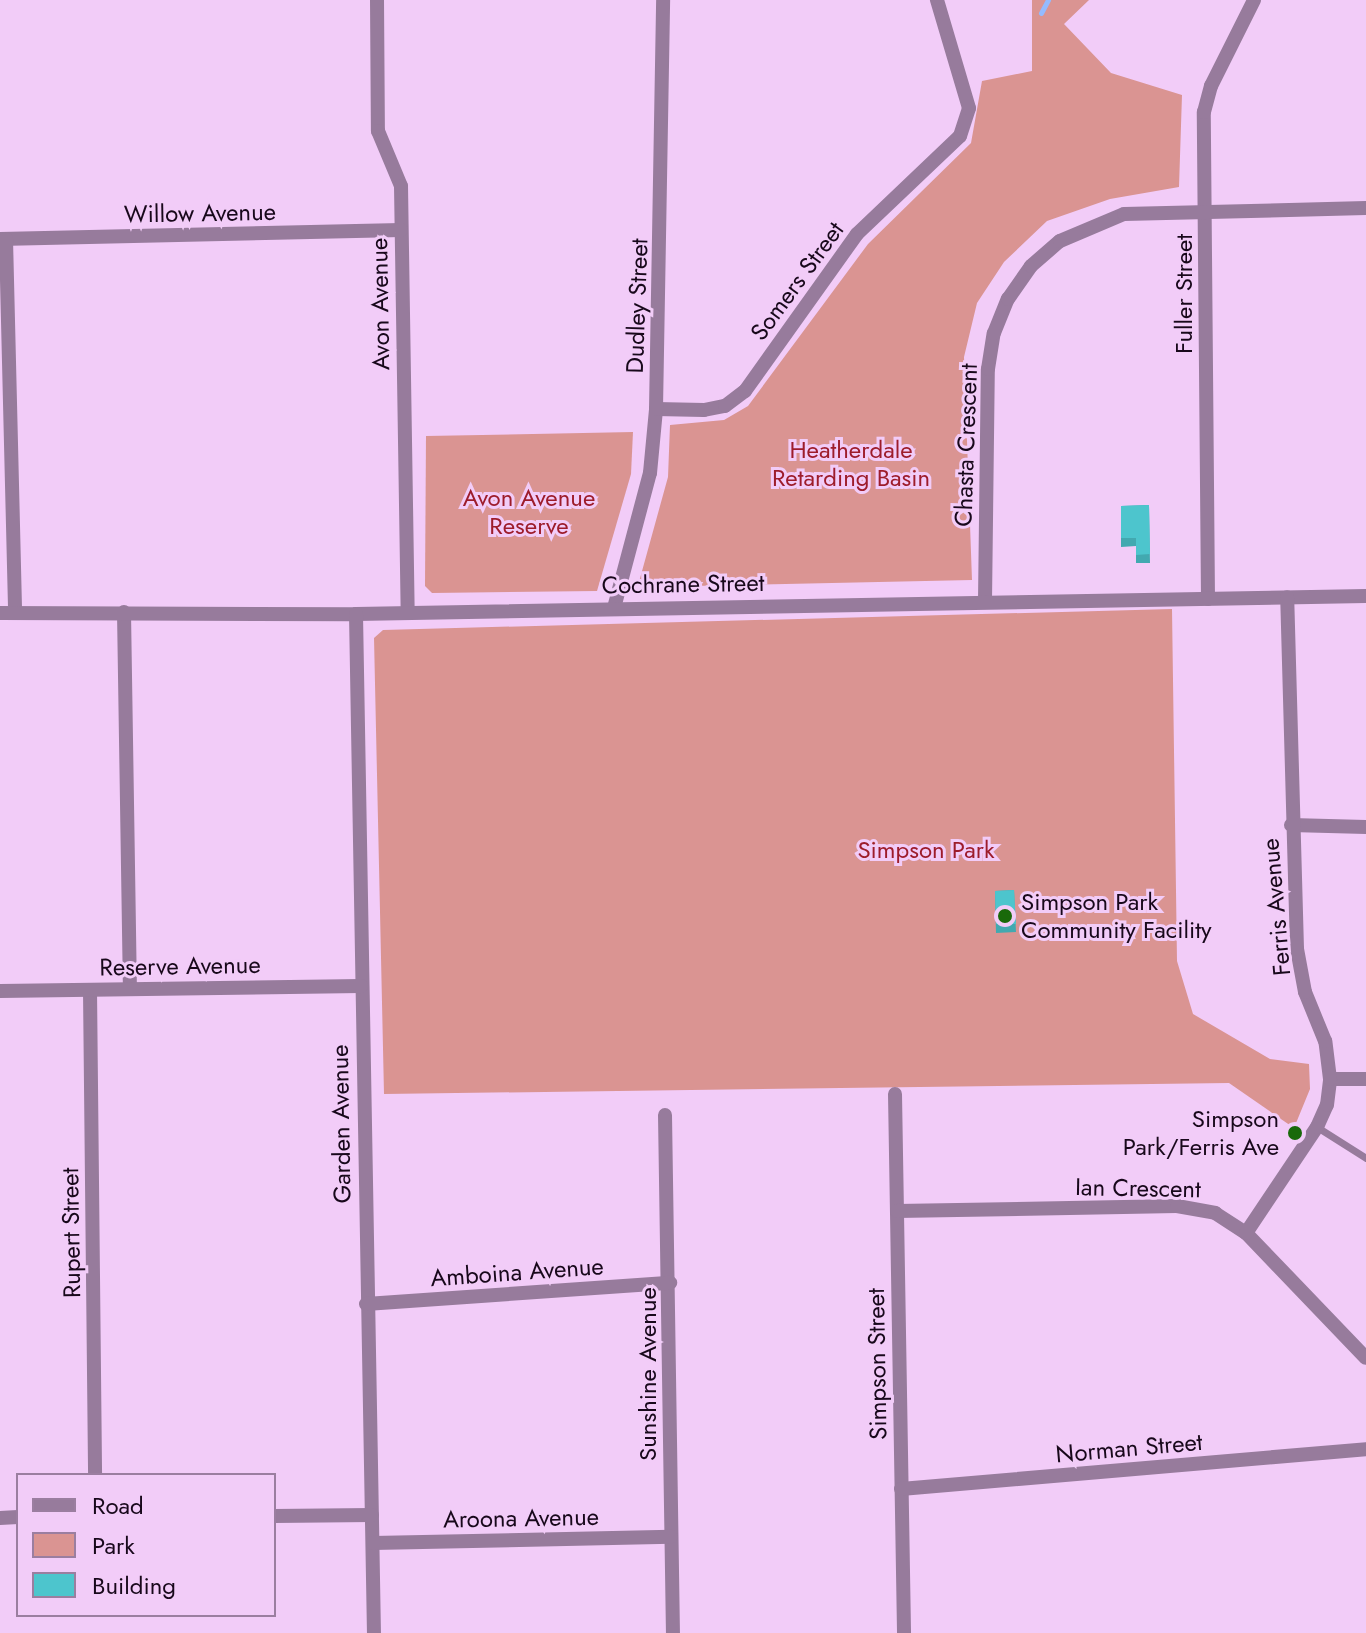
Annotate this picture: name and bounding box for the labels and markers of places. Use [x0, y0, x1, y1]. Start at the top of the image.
place label: Simpson Park Community Facility [1021, 888, 1212, 944]
marker: Simpson Park Community Facility [996, 907, 1014, 925]
place label: Simpson Park/Ferris Ave [1123, 1105, 1279, 1161]
marker: Simpson Park/Ferris Ave [1286, 1124, 1304, 1142]

